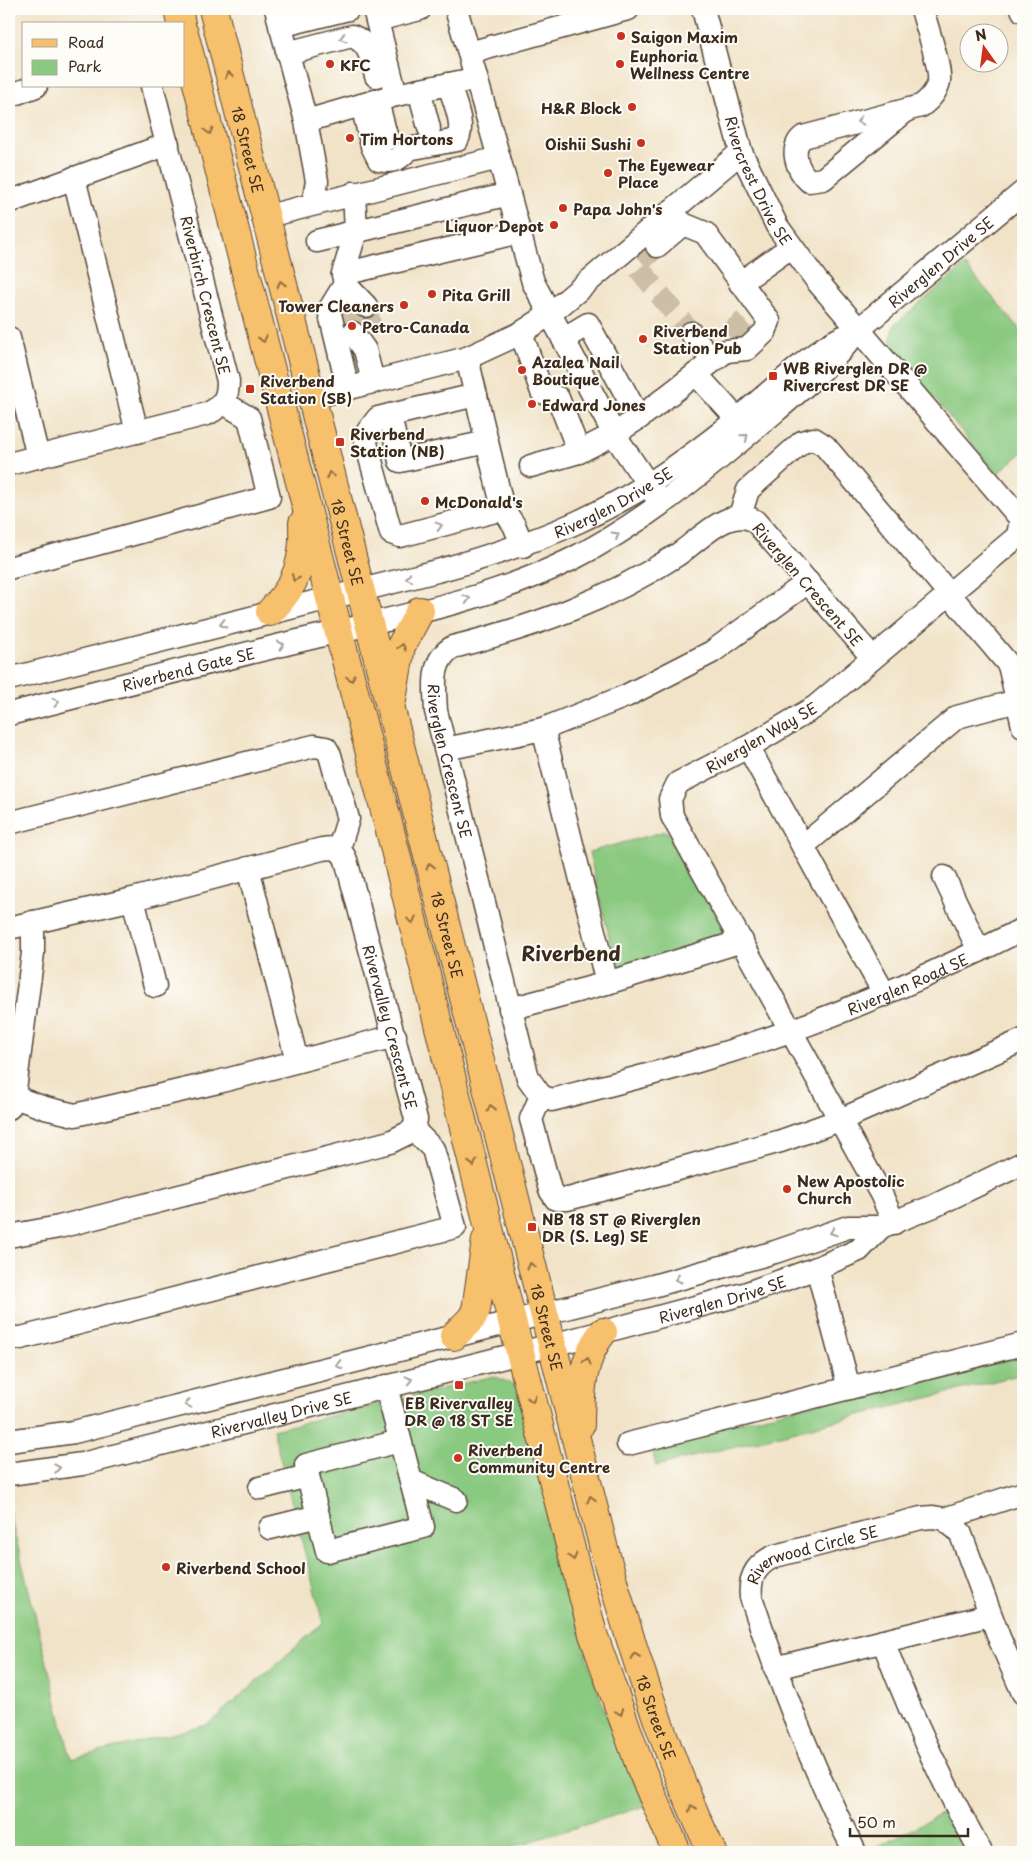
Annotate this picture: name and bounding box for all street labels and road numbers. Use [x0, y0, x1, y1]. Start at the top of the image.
street label: 18 Street SE [227, 103, 271, 196]
street label: Rivercrest Drive SE [720, 113, 799, 250]
street label: Riverglen Drive SE [882, 210, 998, 313]
street label: Riverbirch Crescent SE [175, 213, 237, 377]
street label: Riverglen Drive SE [550, 460, 677, 543]
street label: 18 Street SE [326, 496, 370, 588]
street label: Riverglen Crescent SE [747, 517, 869, 651]
street label: Riverbend Gate SE [119, 640, 257, 696]
street label: Riverglen Crescent SE [423, 683, 479, 841]
street label: Riverglen Way SE [701, 696, 821, 778]
street label: 18 Street SE [426, 889, 470, 981]
street label: Rivervalley Crescent SE [358, 942, 424, 1112]
street label: Riverglen Road SE [843, 946, 972, 1020]
street label: Riverglen Drive SE [656, 1268, 789, 1328]
street label: 18 Street SE [526, 1281, 570, 1373]
street label: Rivervalley Drive SE [208, 1385, 354, 1443]
street label: Riverwood Circle SE [740, 1518, 880, 1587]
street label: 18 Street SE [631, 1671, 683, 1763]

